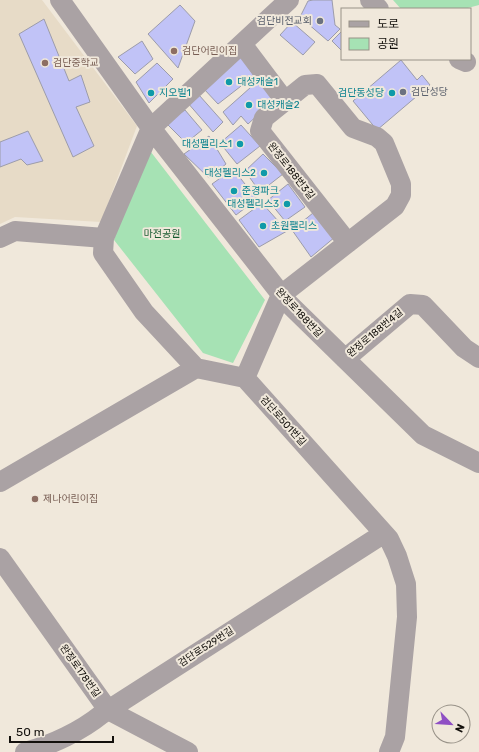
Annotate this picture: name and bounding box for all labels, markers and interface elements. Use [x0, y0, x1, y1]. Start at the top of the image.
legend [341, 8, 471, 60]
place label: 검단비전교회 [257, 15, 312, 27]
marker: 검단비전교회 [315, 16, 325, 26]
text: 도로 [377, 17, 399, 31]
text: 공원 [377, 37, 399, 51]
place label: 검단어린이집 [182, 45, 237, 57]
marker: 검단어린이집 [169, 46, 179, 56]
place label: 검단중학교 [53, 57, 99, 69]
marker: 검단중학교 [40, 58, 50, 68]
place label: 대성캐슬1 [237, 76, 278, 88]
marker: 대성캐슬1 [224, 77, 234, 87]
place label: 검단성당 [411, 86, 448, 98]
place label: 지오빌1 [159, 87, 191, 99]
place label: 검단동성당 [338, 87, 384, 99]
marker: 검단성당 [398, 87, 408, 97]
marker: 지오빌1 [146, 88, 156, 98]
marker: 검단동성당 [387, 88, 397, 98]
place label: 대성캐슬2 [257, 99, 300, 111]
marker: 대성캐슬2 [244, 100, 254, 110]
place label: 대성펠리스1 [182, 138, 232, 150]
marker: 대성펠리스1 [235, 139, 245, 149]
street label: 완정로188번3길 [265, 140, 317, 202]
place label: 대성펠리스2 [204, 167, 256, 179]
marker: 대성펠리스2 [259, 168, 269, 178]
place label: 준경파크 [242, 185, 279, 197]
marker: 준경파크 [229, 186, 239, 196]
place label: 대성펠리스3 [227, 198, 279, 210]
marker: 대성펠리스3 [282, 199, 292, 209]
place label: 초원팰리스 [271, 220, 317, 232]
marker: 초원팰리스 [258, 221, 268, 231]
park label: 마전공원 [144, 228, 180, 240]
street label: 완정로188번길 [273, 286, 325, 340]
street label: 완정로188번4길 [345, 306, 405, 360]
street label: 검단로501번길 [258, 394, 308, 448]
place label: 제나어린이집 [43, 493, 98, 505]
marker: 제나어린이집 [30, 494, 40, 504]
street label: 검단로529번길 [176, 625, 236, 669]
street label: 완정로178번길 [57, 642, 103, 700]
north arrow [431, 704, 471, 744]
scale bar [10, 718, 113, 744]
text: N [452, 722, 467, 734]
text: 50 m [16, 725, 44, 739]

